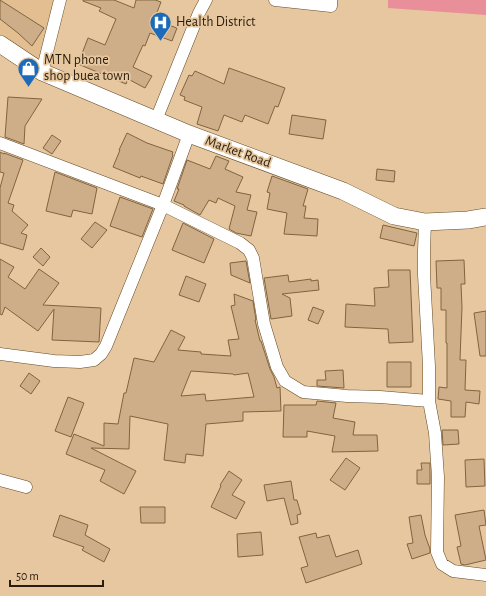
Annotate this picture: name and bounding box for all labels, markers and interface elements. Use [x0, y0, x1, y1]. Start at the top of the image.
hospital icon: Health District [147, 9, 173, 42]
place label: Health District [176, 15, 256, 29]
place label: MTN phone shop buea town [44, 53, 130, 83]
shop icon: MTN phone shop buea town [16, 55, 42, 88]
street label: Market Road [203, 134, 273, 170]
scale bar [10, 562, 103, 588]
text: 50 m [16, 570, 39, 582]

